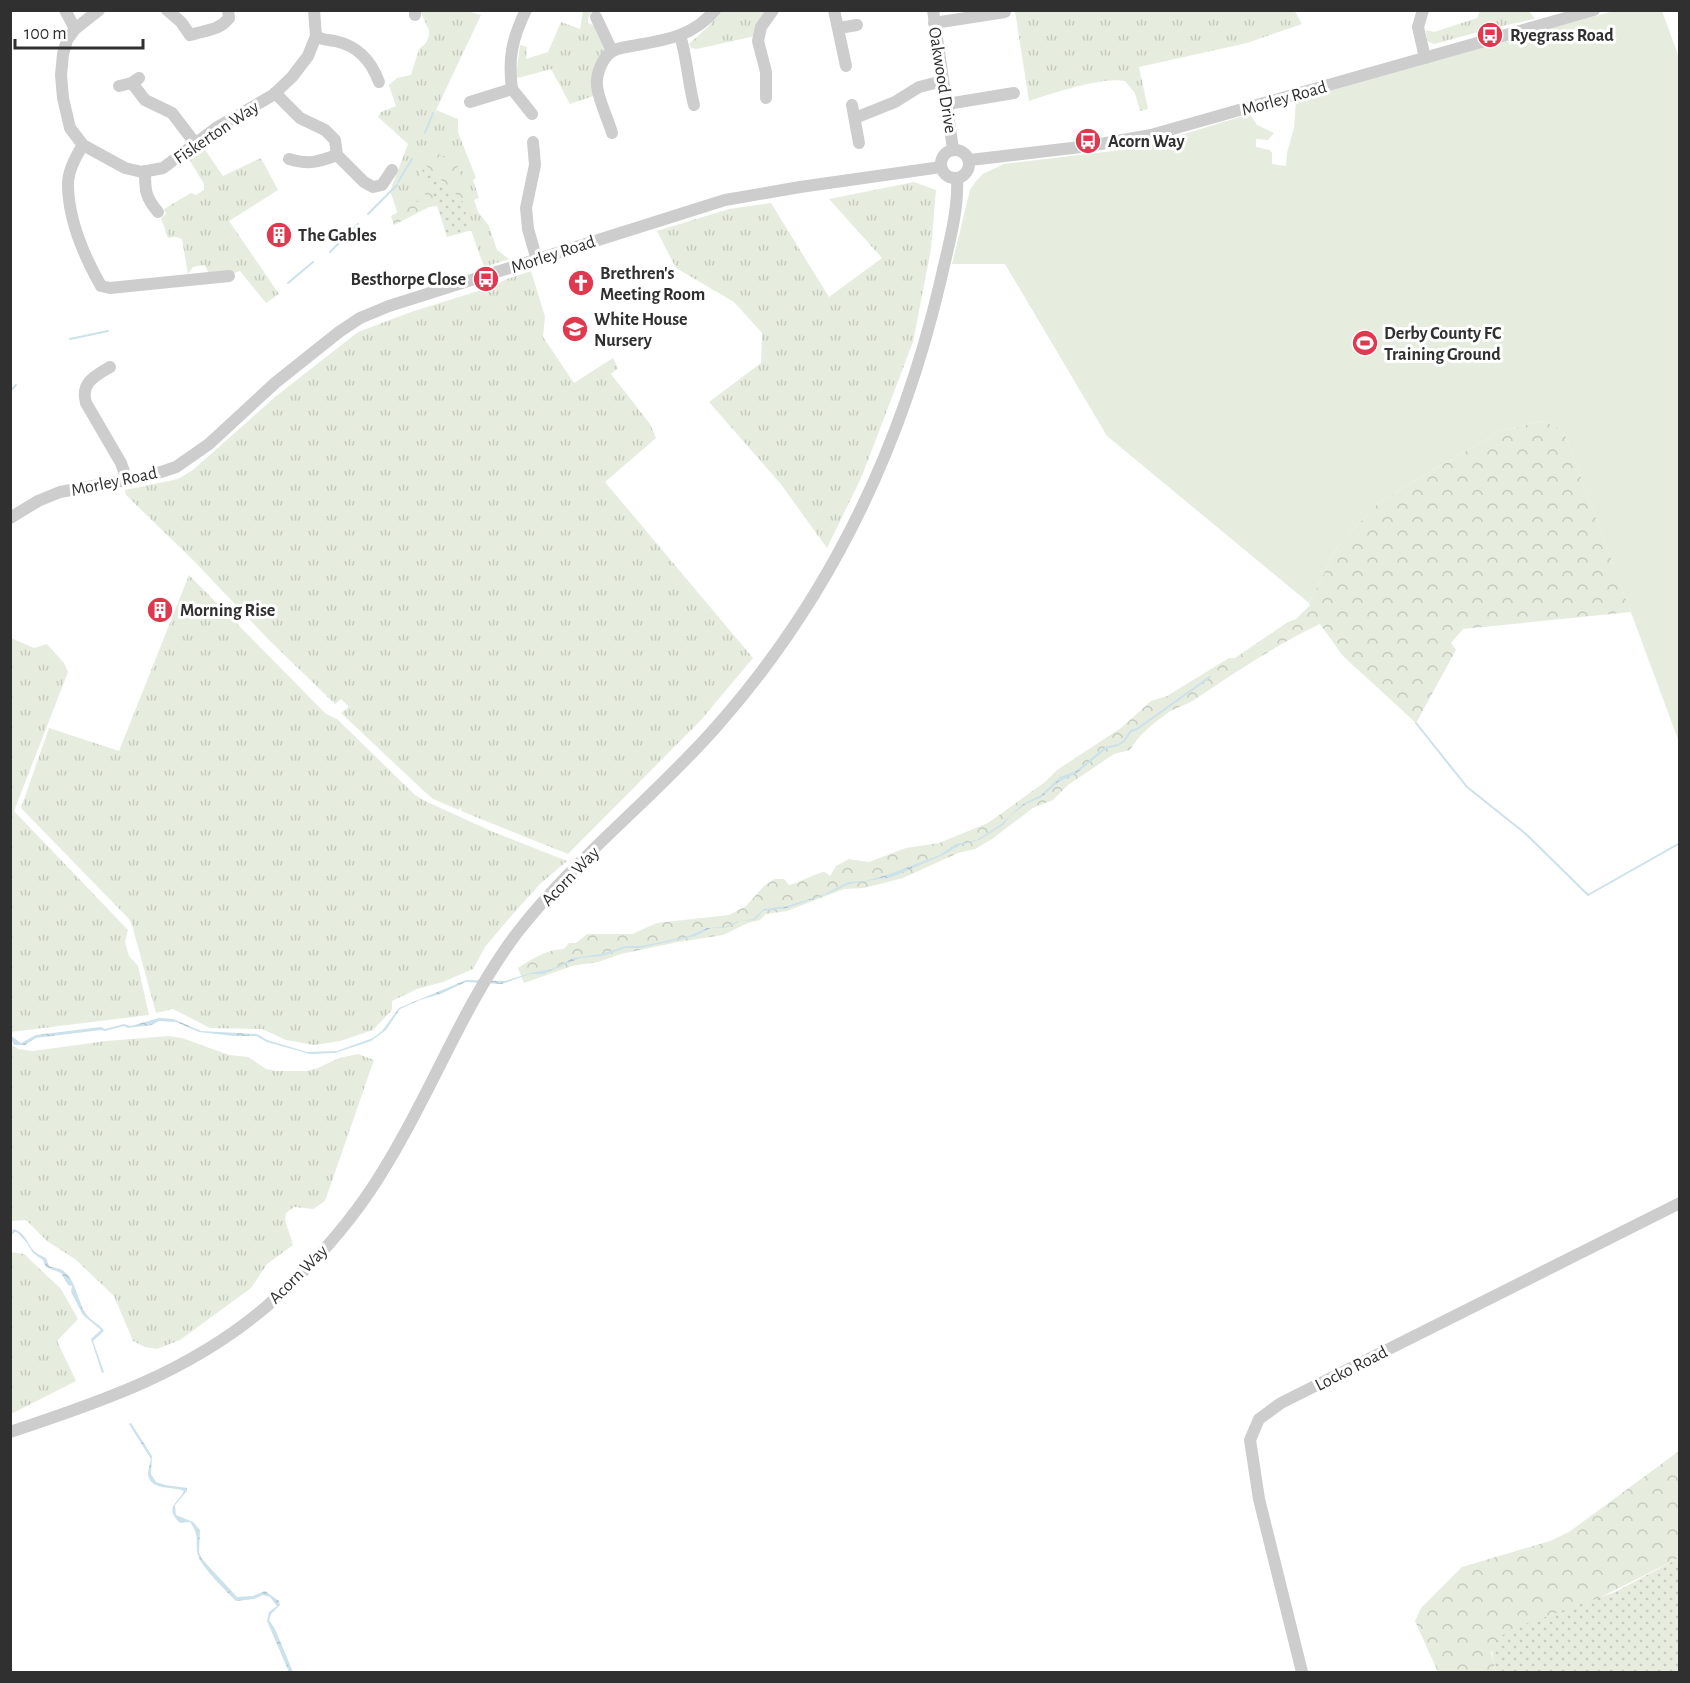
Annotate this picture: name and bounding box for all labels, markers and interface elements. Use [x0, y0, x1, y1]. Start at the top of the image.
scale bar [15, 12, 142, 50]
bus stop icon: Ryegrass Road [1475, 20, 1505, 50]
text: 100 m [24, 25, 67, 43]
street label: Oakwood Drive [925, 26, 959, 135]
place label: Ryegrass Road [1510, 27, 1614, 45]
street label: Morley Road [1240, 78, 1329, 120]
street label: Fiskerton Way [171, 98, 263, 168]
bus stop icon: Acorn Way [1073, 126, 1103, 156]
place label: Acorn Way [1108, 133, 1185, 151]
building icon: The Gables [264, 220, 294, 250]
place label: The Gables [298, 227, 377, 245]
street label: Morley Road [509, 233, 598, 277]
bus stop icon: Besthorpe Close [471, 264, 501, 294]
place label: Brethren's Meeting Room [600, 265, 705, 304]
church icon: Brethren's Meeting Room [566, 268, 596, 298]
place label: Besthorpe Close [351, 271, 466, 289]
place label: White House Nursery [594, 311, 688, 350]
school or university icon: White House Nursery [560, 314, 590, 344]
place label: Derby County FC Training Ground [1384, 325, 1502, 364]
sports icon: Derby County FC Training Ground [1350, 328, 1380, 358]
street label: Morley Road [70, 464, 159, 500]
building icon: Morning Rise [145, 595, 175, 625]
place label: Morning Rise [180, 602, 275, 620]
street label: Acorn Way [538, 843, 603, 910]
street label: Acorn Way [266, 1242, 332, 1307]
street label: Locko Road [1312, 1343, 1391, 1395]

